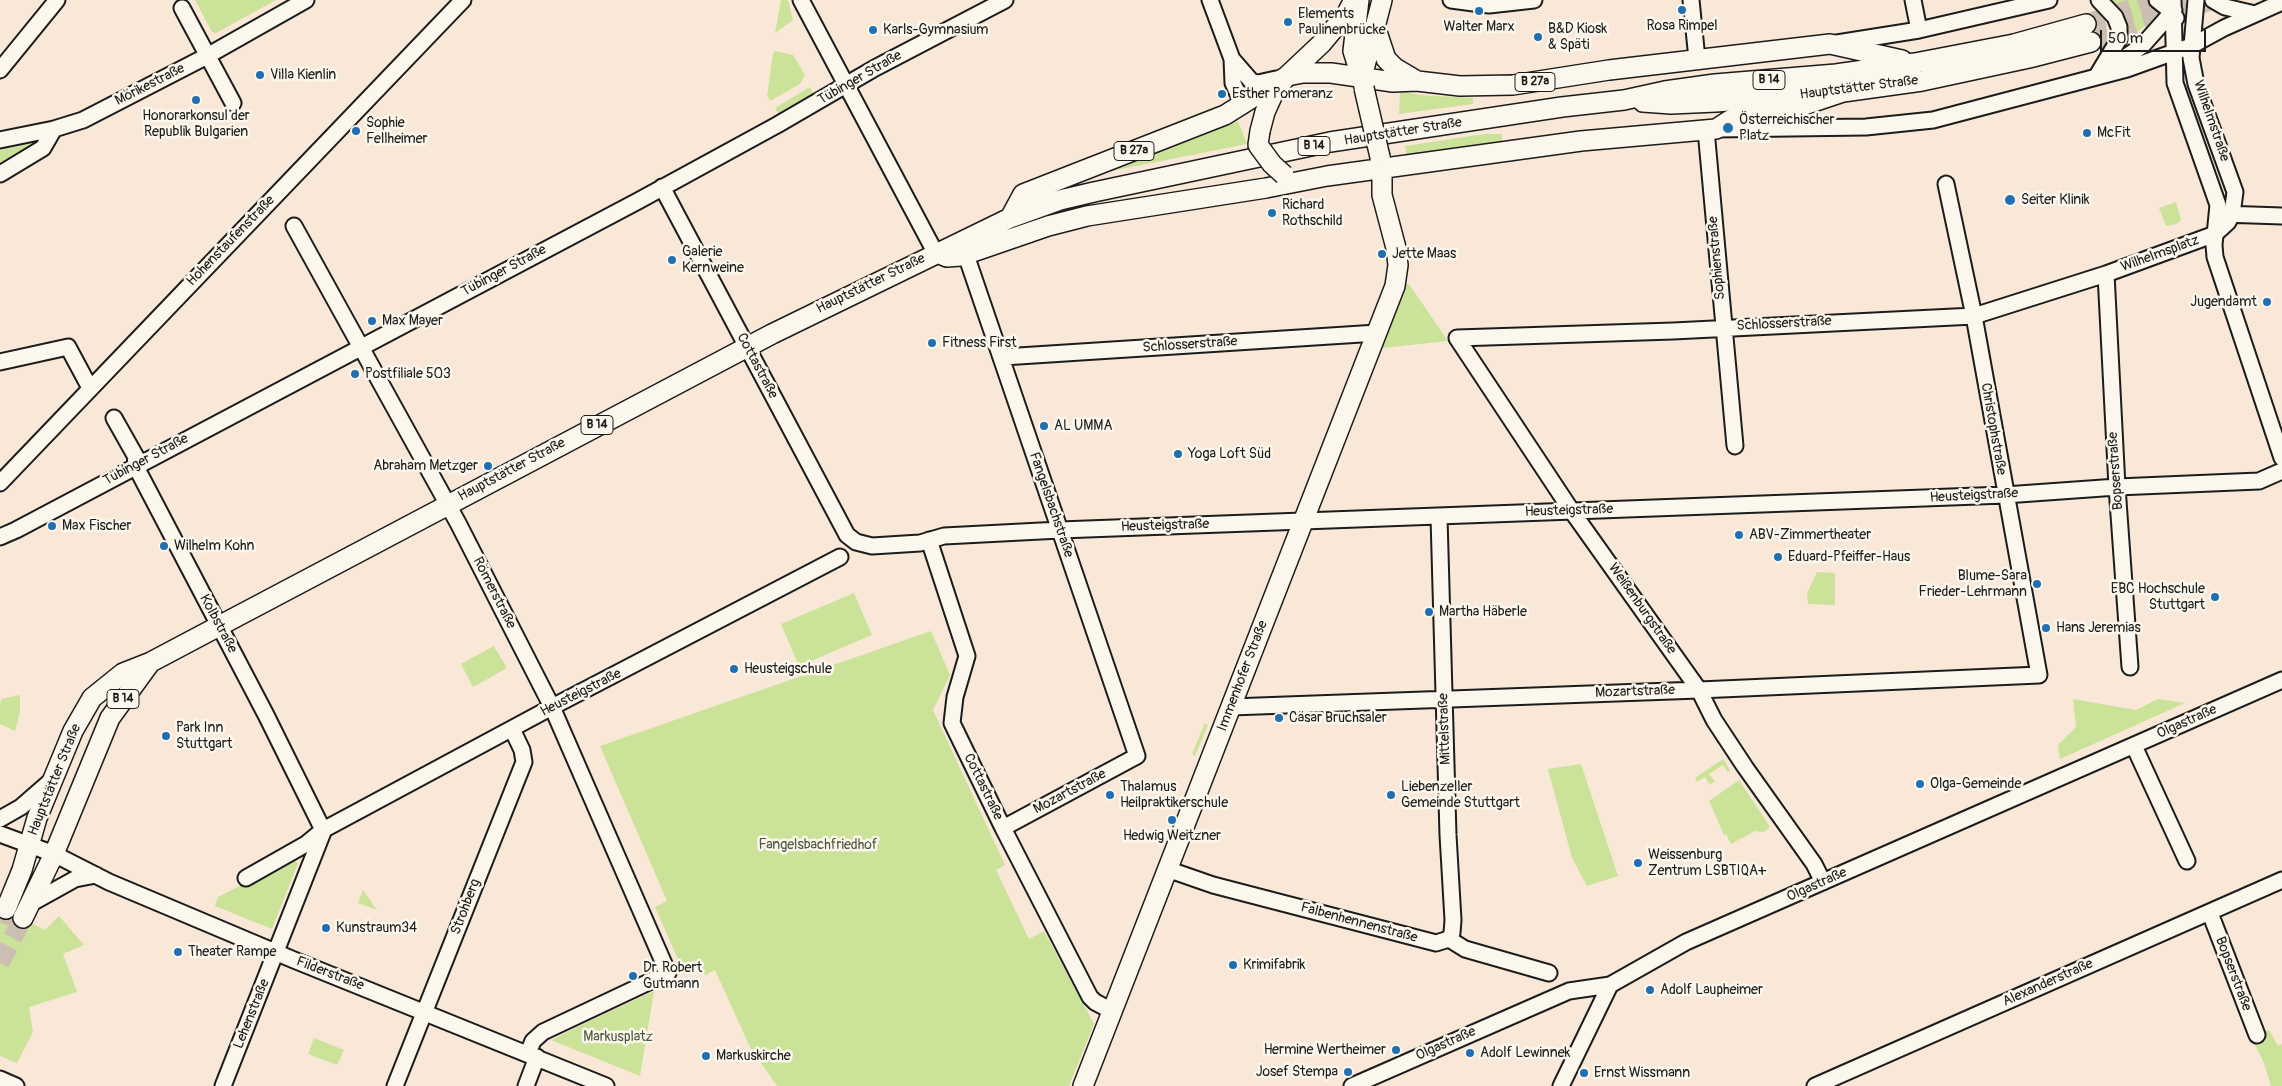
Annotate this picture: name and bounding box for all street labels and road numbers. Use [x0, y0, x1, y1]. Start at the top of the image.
street label: Tübinger Straße [815, 47, 905, 109]
street label: Mörikestraße [112, 60, 188, 110]
road number: B 14 [1753, 70, 1785, 90]
road number: B 27a [1515, 72, 1555, 91]
street label: Hauptstätter Straße [1799, 72, 1919, 104]
street label: Wilhelmstraße [2189, 78, 2233, 164]
street label: Hauptstätter Straße [1343, 114, 1463, 150]
road number: B 14 [1298, 136, 1330, 156]
road number: B 27a [1114, 142, 1154, 160]
street label: Hohenstaufenstraße [183, 192, 279, 290]
street label: Sophienstraße [1705, 216, 1729, 300]
street label: Wilhelmsplatz [2119, 232, 2201, 276]
street label: Tübinger Straße [459, 242, 549, 300]
street label: Hauptstätter Straße [814, 250, 928, 318]
street label: Schlosserstraße [1736, 313, 1832, 335]
street label: Cottastraße [733, 330, 781, 402]
street label: Schlosserstraße [1142, 333, 1238, 357]
street label: Christophstraße [1977, 382, 2009, 476]
road number: B 14 [581, 416, 613, 434]
street label: Tübinger Straße [101, 431, 191, 489]
street label: Bopserstraße [2105, 431, 2127, 511]
street label: Hauptstätter Straße [456, 435, 568, 505]
street label: Fangelsbachstraße [1025, 450, 1077, 560]
street label: Heusteigstraße [1929, 485, 2019, 507]
street label: Heusteigstraße [1524, 501, 1614, 521]
street label: Heusteigstraße [1120, 516, 1210, 536]
street label: Römerstraße [469, 554, 519, 632]
street label: Weißenburgstraße [1604, 560, 1680, 658]
street label: Kolbstraße [196, 592, 240, 656]
street label: Immenhofer Straße [1214, 618, 1272, 734]
street label: Heusteigstraße [538, 665, 624, 721]
street label: Mozartstraße [1595, 682, 1675, 702]
road number: B 14 [107, 690, 139, 709]
street label: Mittelstraße [1435, 693, 1455, 765]
street label: Olgastraße [2154, 701, 2220, 743]
street label: Hauptstätter Straße [25, 722, 85, 838]
street label: Cottastraße [960, 751, 1006, 823]
street label: Mozartstraße [1031, 766, 1109, 818]
street label: Olgastraße [1784, 864, 1850, 906]
street label: Strohberg [448, 877, 484, 937]
street label: Falbenhennenstraße [1299, 899, 1419, 947]
street label: Bopserstraße [2211, 934, 2255, 1014]
street label: Filderstraße [294, 953, 366, 995]
street label: Alexanderstraße [2000, 956, 2096, 1010]
street label: Lehenstraße [230, 977, 274, 1051]
street label: Olgastraße [1413, 1023, 1479, 1065]

